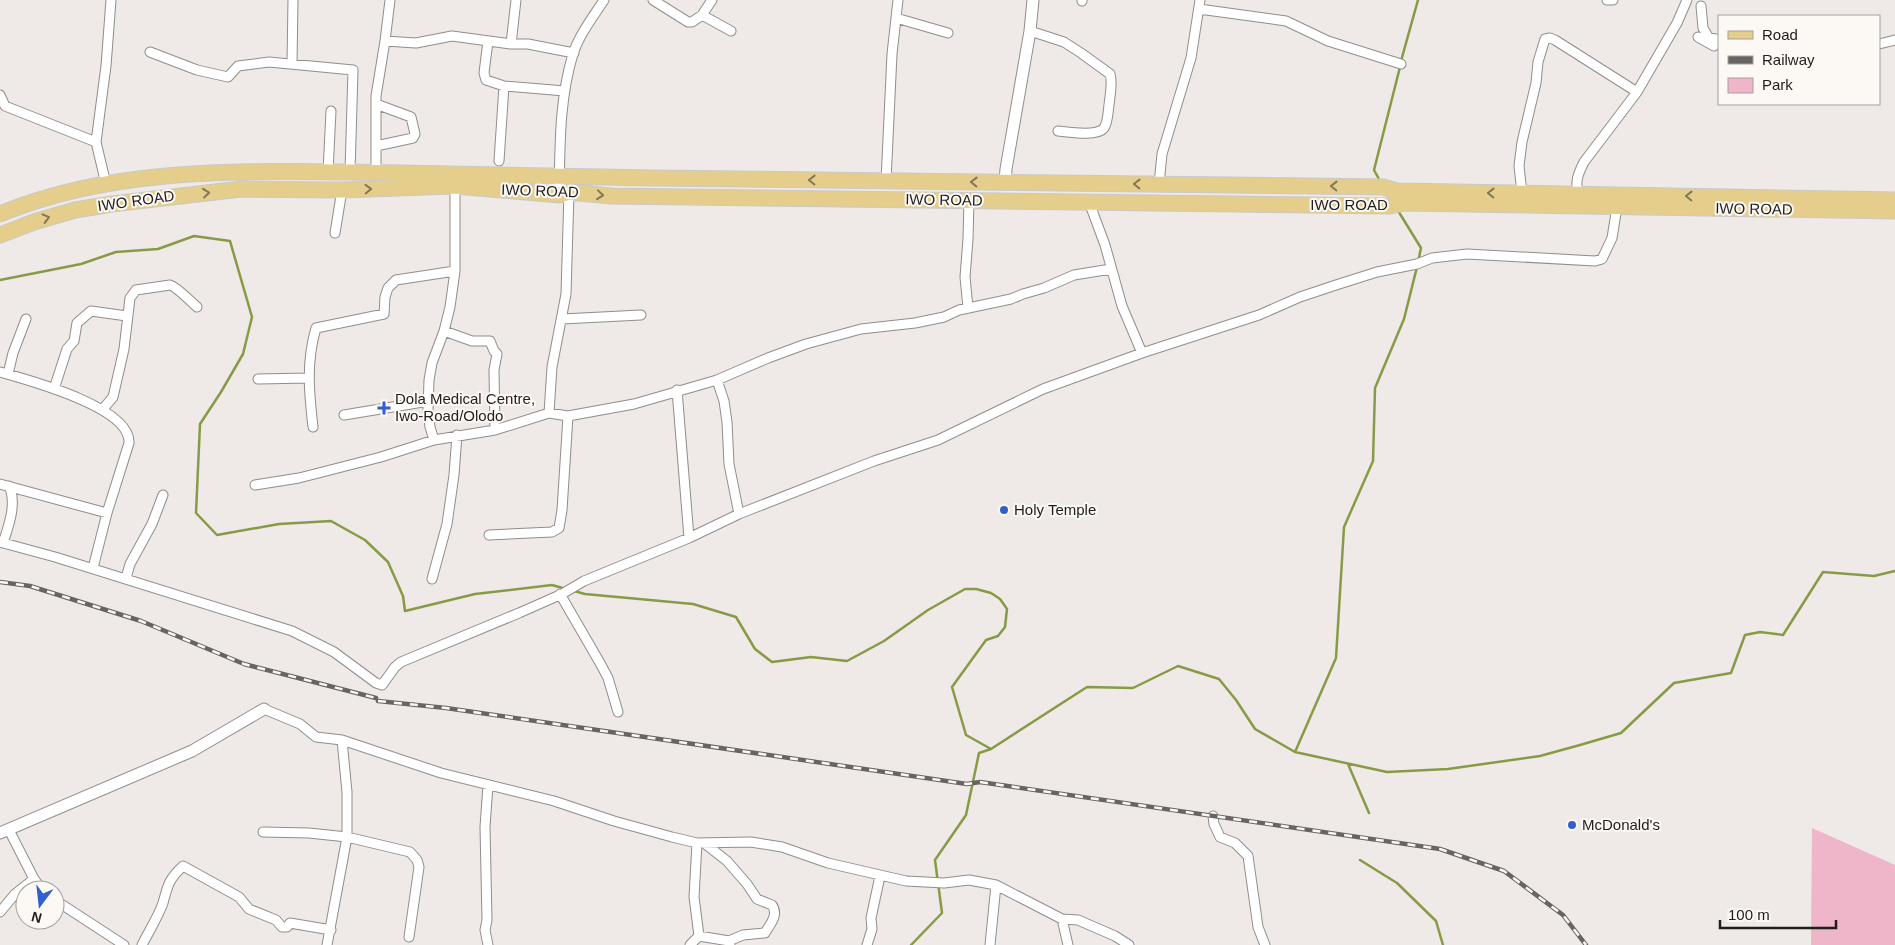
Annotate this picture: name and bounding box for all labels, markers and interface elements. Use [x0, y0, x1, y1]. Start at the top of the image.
legend [1718, 15, 1880, 105]
text: Road [1762, 26, 1798, 43]
text: Railway [1762, 51, 1815, 68]
text: Park [1762, 76, 1793, 93]
one-way arrow [807, 175, 815, 185]
one-way arrow [970, 177, 978, 187]
one-way arrow [1132, 179, 1140, 189]
street label: IWO ROAD [501, 181, 579, 200]
one-way arrow [1330, 181, 1338, 191]
one-way arrow [365, 184, 373, 195]
street label: IWO ROAD [96, 187, 176, 214]
one-way arrow [202, 188, 210, 199]
one-way arrow [1487, 188, 1495, 198]
one-way arrow [596, 189, 604, 200]
street label: IWO ROAD [905, 190, 983, 209]
one-way arrow [1685, 191, 1692, 201]
street label: IWO ROAD [1310, 196, 1388, 213]
street label: IWO ROAD [1715, 199, 1793, 218]
one-way arrow [41, 214, 49, 224]
place label: Dola Medical Centre, Iwo-Road/Olodo [395, 390, 535, 424]
marker: Dola Medical Centre, Iwo-Road/Olodo [377, 401, 391, 415]
place label: Holy Temple [1014, 501, 1096, 518]
marker: Holy Temple [998, 504, 1010, 516]
place label: McDonald's [1582, 816, 1660, 833]
marker: McDonald's [1566, 819, 1578, 831]
north arrow [15, 880, 65, 930]
scale bar [1720, 898, 1836, 930]
text: 100 m [1728, 906, 1770, 923]
text: N [30, 909, 44, 927]

